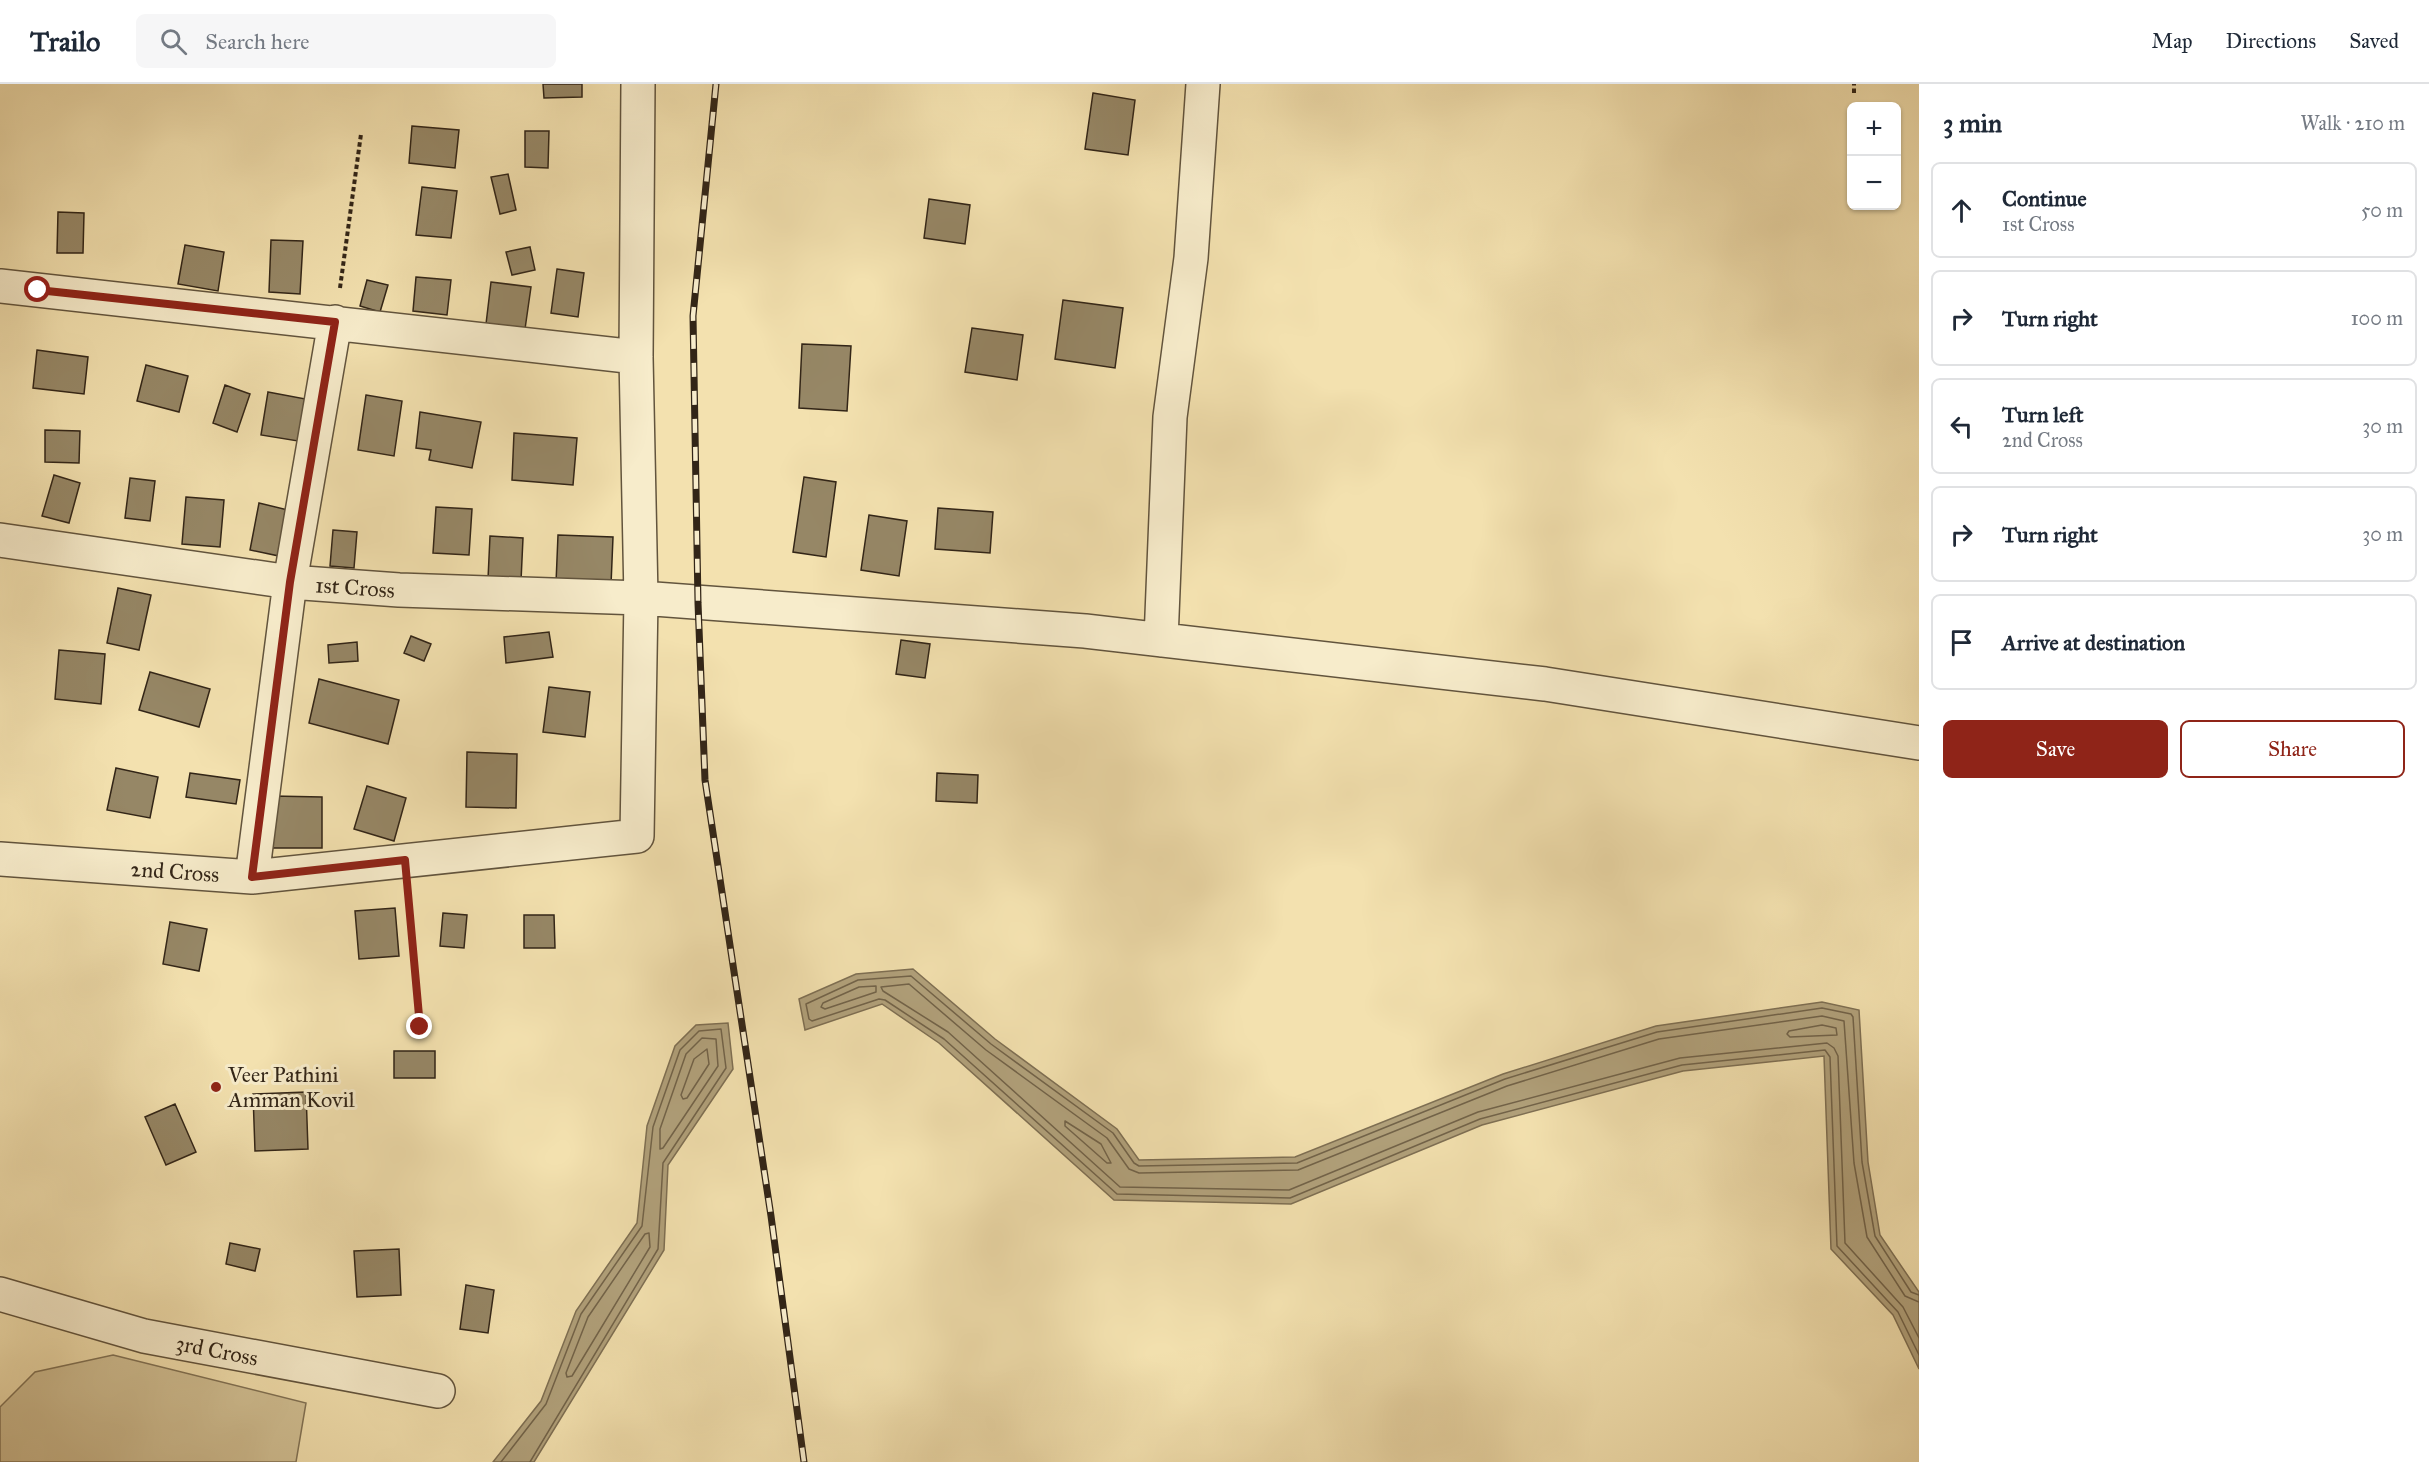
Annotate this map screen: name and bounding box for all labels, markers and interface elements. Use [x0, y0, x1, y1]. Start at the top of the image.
search box [136, 14, 556, 68]
text: Trailo [30, 24, 100, 59]
icon: search [157, 25, 190, 58]
text: Search here [205, 28, 309, 55]
text: Map [2152, 28, 2193, 54]
text: Directions [2226, 28, 2316, 54]
text: Saved [2349, 28, 2399, 54]
map controls [1847, 102, 1901, 210]
button: + [1847, 102, 1901, 156]
text: 3 min [1943, 107, 2002, 139]
text: Walk · 210 m [2300, 111, 2405, 135]
button: − [1847, 156, 1901, 210]
text: Continue [2002, 185, 2087, 212]
icon: ahead [1945, 194, 1978, 227]
text: 50 m [2361, 198, 2403, 222]
text: 1st Cross [2002, 212, 2074, 236]
route start [24, 276, 50, 302]
icon: right [1945, 302, 1978, 335]
text: Turn right [2002, 305, 2098, 332]
text: 100 m [2351, 306, 2403, 330]
text: Turn left [2002, 401, 2084, 428]
icon: left [1945, 410, 1978, 443]
text: 30 m [2362, 414, 2403, 438]
text: 2nd Cross [2002, 428, 2083, 452]
icon: right [1945, 518, 1978, 551]
text: Turn right [2002, 521, 2098, 548]
text: 30 m [2362, 522, 2403, 546]
street label: 1st Cross [314, 571, 396, 604]
icon: arrive [1945, 626, 1978, 659]
text: Arrive at destination [2002, 629, 2185, 656]
button: Save [1943, 720, 2168, 778]
button: Share [2180, 720, 2405, 778]
street label: 2nd Cross [130, 855, 220, 888]
route end [406, 1013, 432, 1039]
place label: Veer Pathini Amman Kovil [227, 1061, 355, 1113]
marker: Veer Pathini Amman Kovil [209, 1080, 223, 1094]
street label: 3rd Cross [174, 1329, 260, 1372]

